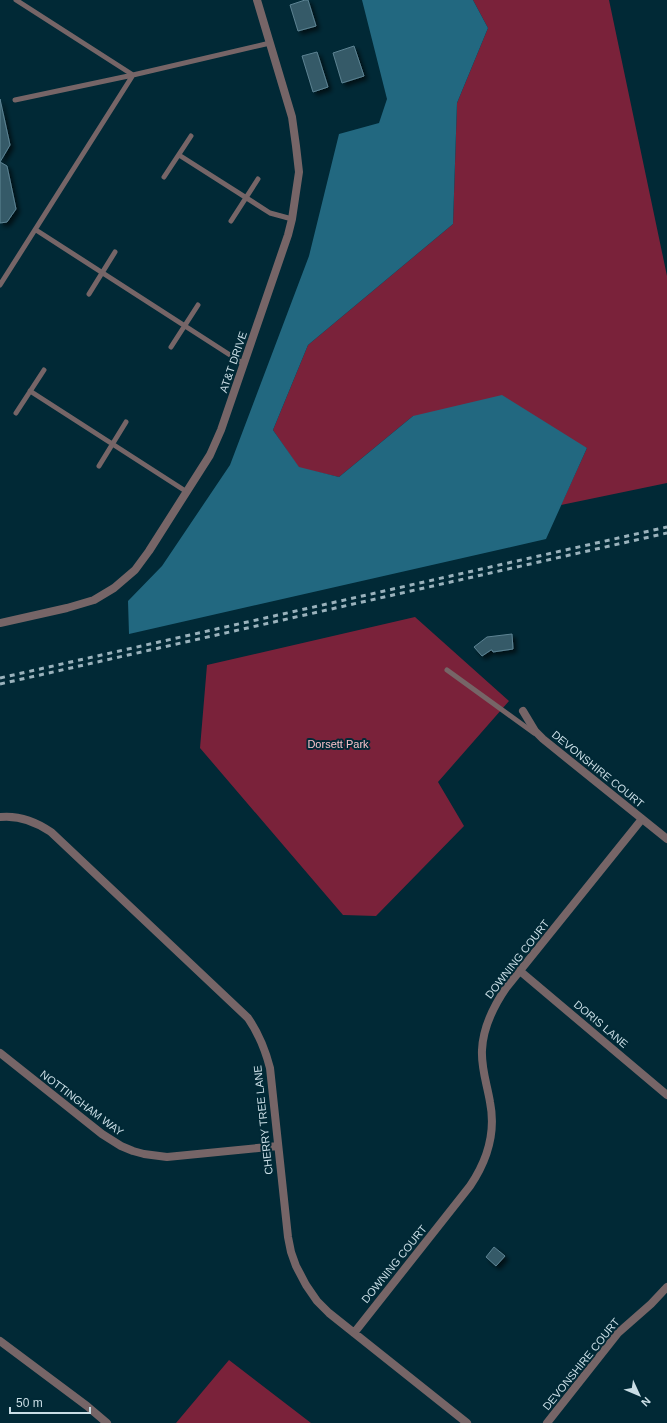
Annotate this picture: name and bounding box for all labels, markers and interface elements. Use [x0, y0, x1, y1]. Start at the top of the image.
street label: AT&T DRIVE [217, 330, 249, 394]
street label: DEVONSHIRE COURT [550, 728, 647, 810]
park label: Dorsett Park [307, 738, 369, 750]
street label: DOWNING COURT [483, 917, 552, 1001]
street label: DORIS LANE [572, 998, 630, 1050]
street label: CHERRY TREE LANE [251, 1065, 275, 1175]
street label: NOTTINGHAM WAY [38, 1068, 126, 1139]
street label: DOWNING COURT [359, 1223, 429, 1305]
street label: DEVONSHIRE COURT [540, 1315, 622, 1412]
north arrow [619, 1375, 659, 1415]
scale bar [10, 1389, 90, 1415]
text: N [639, 1395, 653, 1409]
text: 50 m [16, 1396, 43, 1410]

